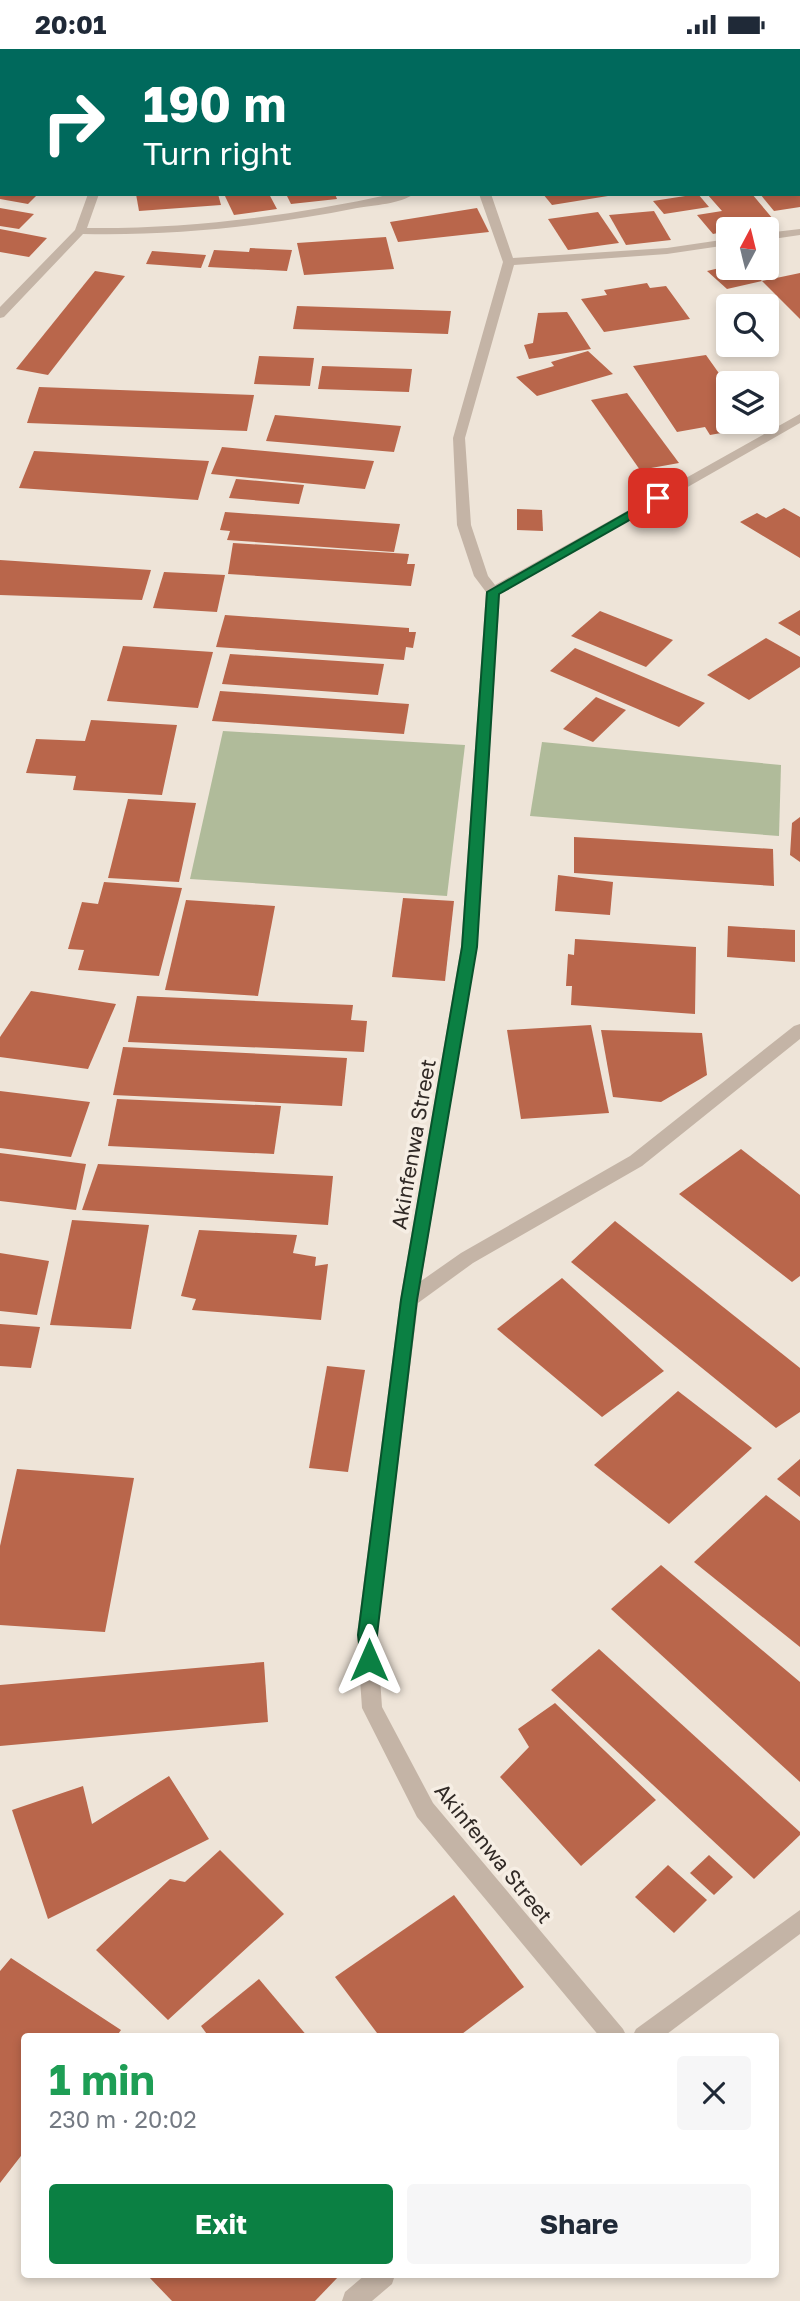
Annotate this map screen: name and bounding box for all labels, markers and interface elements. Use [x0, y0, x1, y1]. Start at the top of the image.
text: 20:01 [35, 9, 106, 40]
text: 190 m [143, 74, 286, 133]
icon: right [28, 77, 119, 168]
text: Turn right [143, 134, 292, 172]
north arrow [716, 217, 779, 280]
map controls [716, 217, 779, 434]
button: search [716, 294, 779, 357]
button: layers [716, 371, 779, 434]
pin [628, 468, 688, 528]
icon: arrive [639, 479, 677, 517]
street label: Akinfenwa Street [385, 1057, 441, 1231]
position arrow [332, 1623, 406, 1697]
street label: Akinfenwa Street [430, 1778, 558, 1928]
text: 1 min [49, 2054, 155, 2104]
button: close [677, 2056, 751, 2130]
text: 230 m · 20:02 [49, 2105, 197, 2133]
button: Exit [49, 2184, 393, 2264]
button: Share [407, 2184, 751, 2264]

